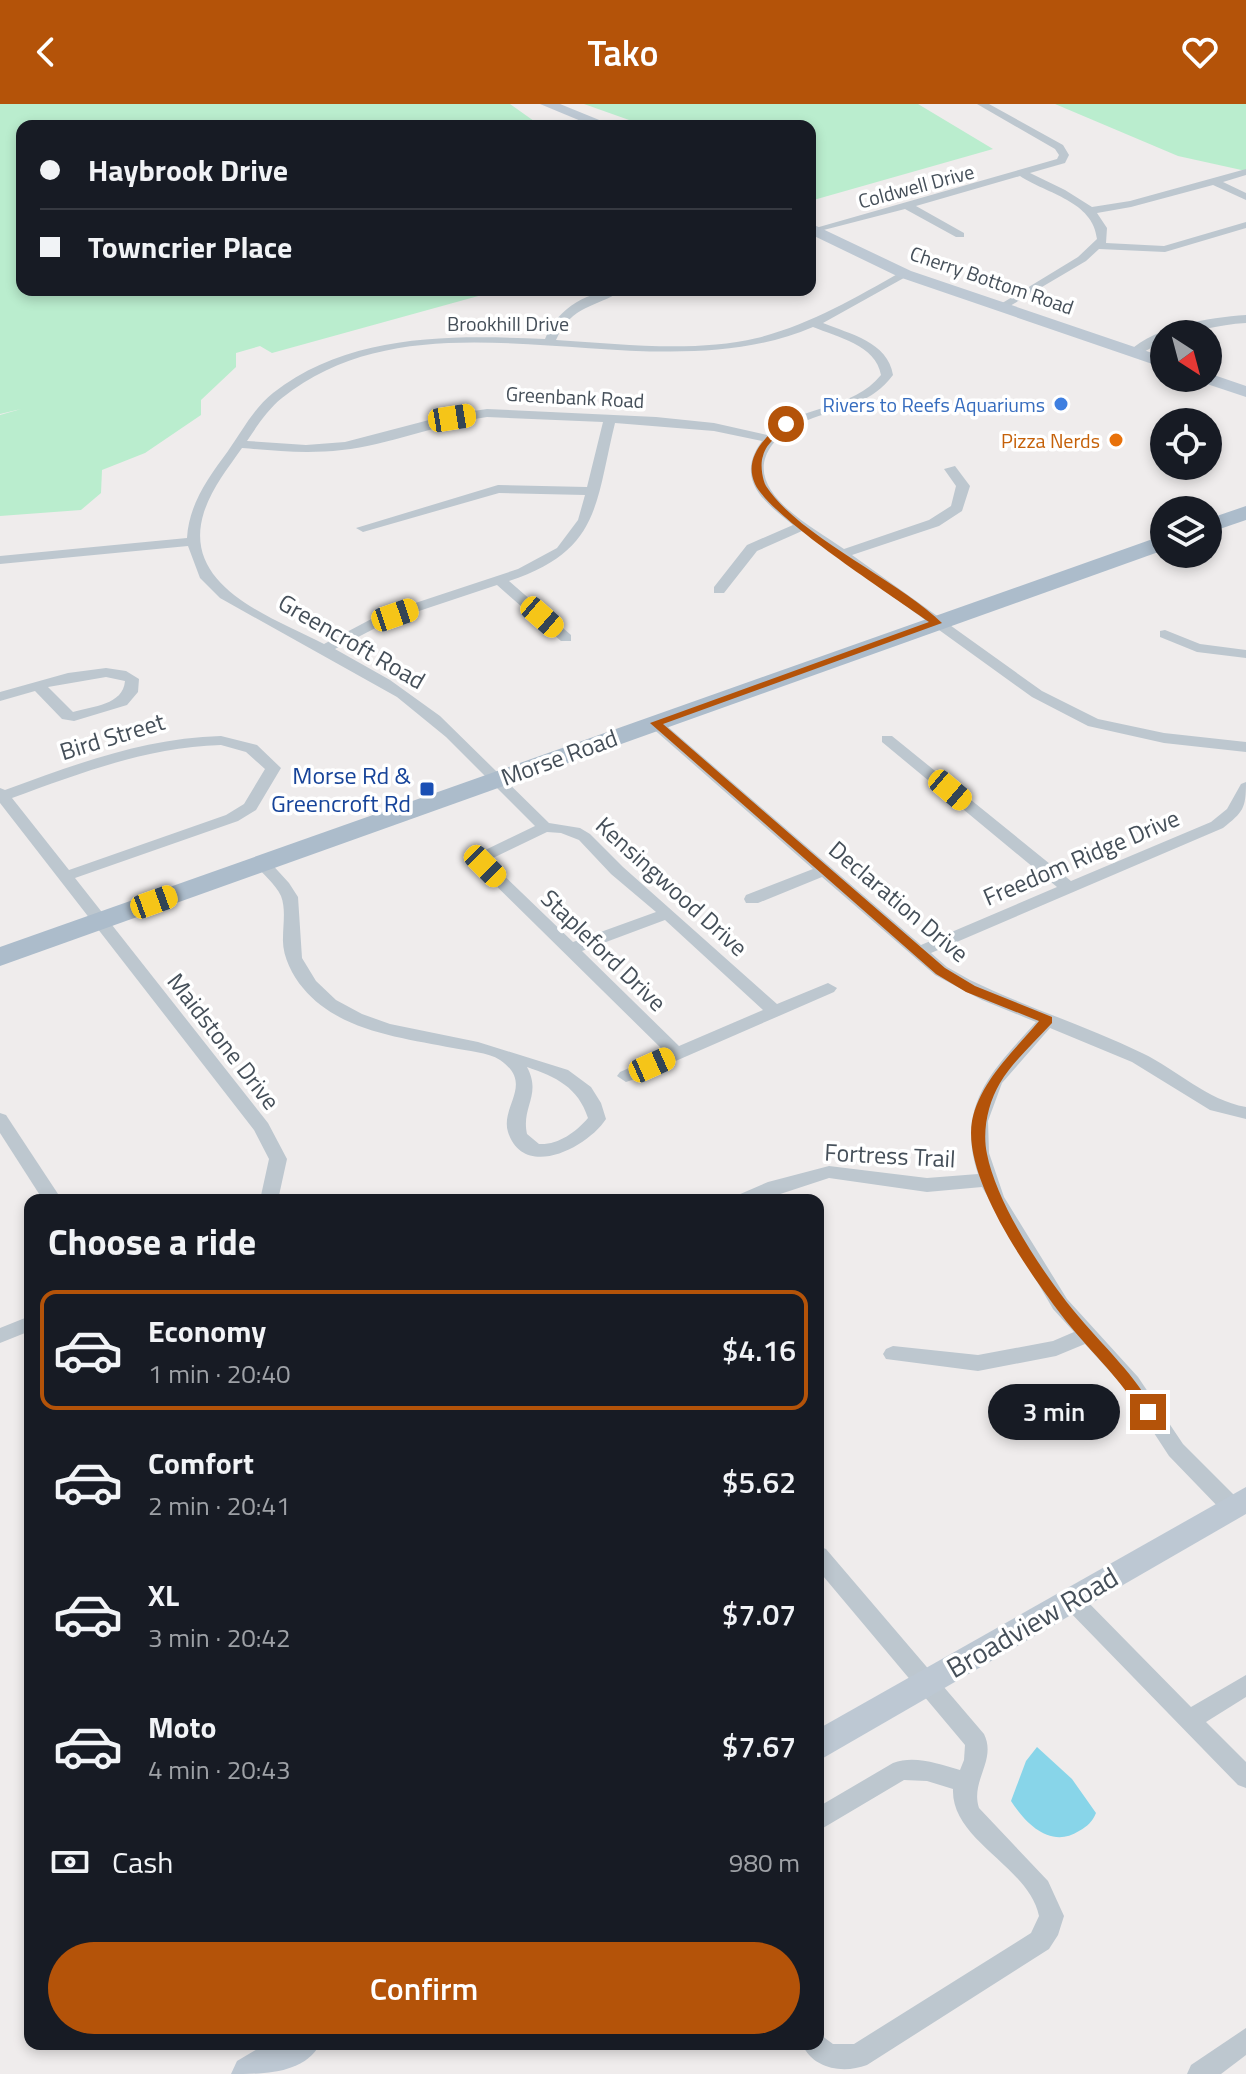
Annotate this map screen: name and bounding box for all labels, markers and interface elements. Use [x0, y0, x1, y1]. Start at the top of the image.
text: Tako [588, 25, 659, 80]
icon: back [24, 30, 68, 74]
icon: heart [1178, 30, 1222, 74]
text: Haybrook Drive [88, 147, 288, 193]
street label: Coldwell Drive [854, 156, 978, 216]
text: Towncrier Place [88, 224, 292, 270]
street label: Cherry Bottom Road [906, 237, 1078, 323]
street label: Brookhill Drive [447, 308, 569, 339]
north arrow [1150, 320, 1222, 392]
map controls [1150, 320, 1222, 568]
street label: Greenbank Road [505, 378, 645, 416]
place label: Rivers to Reefs Aquariums [823, 389, 1045, 420]
marker: Rivers to Reefs Aquariums [1052, 395, 1070, 413]
car [426, 402, 478, 434]
route start [768, 406, 804, 442]
button: locate [1150, 408, 1222, 480]
place label: Pizza Nerds [1001, 425, 1100, 456]
marker: Pizza Nerds [1107, 431, 1125, 449]
button: layers [1150, 496, 1222, 568]
street label: Greencroft Road [272, 584, 432, 698]
car [516, 592, 568, 642]
car [368, 596, 422, 634]
street label: Bird Street [55, 703, 169, 769]
street label: Morse Road [496, 719, 622, 795]
place label: Morse Rd & Greencroft Rd [271, 757, 411, 821]
car [924, 765, 976, 815]
marker: Morse Rd & Greencroft Rd [418, 780, 436, 798]
street label: Freedom Ridge Drive [977, 799, 1185, 915]
street label: Kensingwood Drive [588, 808, 756, 964]
street label: Declaration Drive [821, 832, 977, 970]
car [460, 841, 510, 891]
street label: Stapleford Drive [533, 881, 675, 1019]
car [127, 883, 181, 921]
street label: Maidstone Drive [159, 965, 289, 1117]
car [625, 1044, 679, 1086]
street label: Fortress Trail [824, 1134, 956, 1176]
text: Choose a ride [48, 1214, 256, 1269]
text: Economy [148, 1308, 266, 1354]
icon: car [52, 1314, 124, 1386]
text: $4.16 [722, 1327, 796, 1373]
text: 1 min · 20:40 [148, 1354, 291, 1393]
callout: 3 min [988, 1384, 1120, 1440]
text: 3 min [1023, 1392, 1085, 1431]
route end [1130, 1394, 1166, 1430]
text: Comfort [148, 1440, 254, 1486]
icon: car [52, 1446, 124, 1518]
text: $5.62 [722, 1459, 796, 1505]
text: 2 min · 20:41 [148, 1486, 291, 1525]
street label: Broadview Road [938, 1555, 1126, 1689]
text: XL [148, 1572, 179, 1618]
icon: car [52, 1578, 124, 1650]
text: $7.07 [722, 1591, 796, 1637]
text: 3 min · 20:42 [148, 1618, 291, 1657]
text: Moto [148, 1704, 216, 1750]
icon: car [52, 1710, 124, 1782]
text: $7.67 [722, 1723, 796, 1769]
text: 4 min · 20:43 [148, 1750, 291, 1789]
text: Cash [112, 1839, 173, 1885]
icon: cash [48, 1840, 92, 1884]
text: 980 m [729, 1843, 800, 1882]
button: Confirm [48, 1942, 800, 2034]

